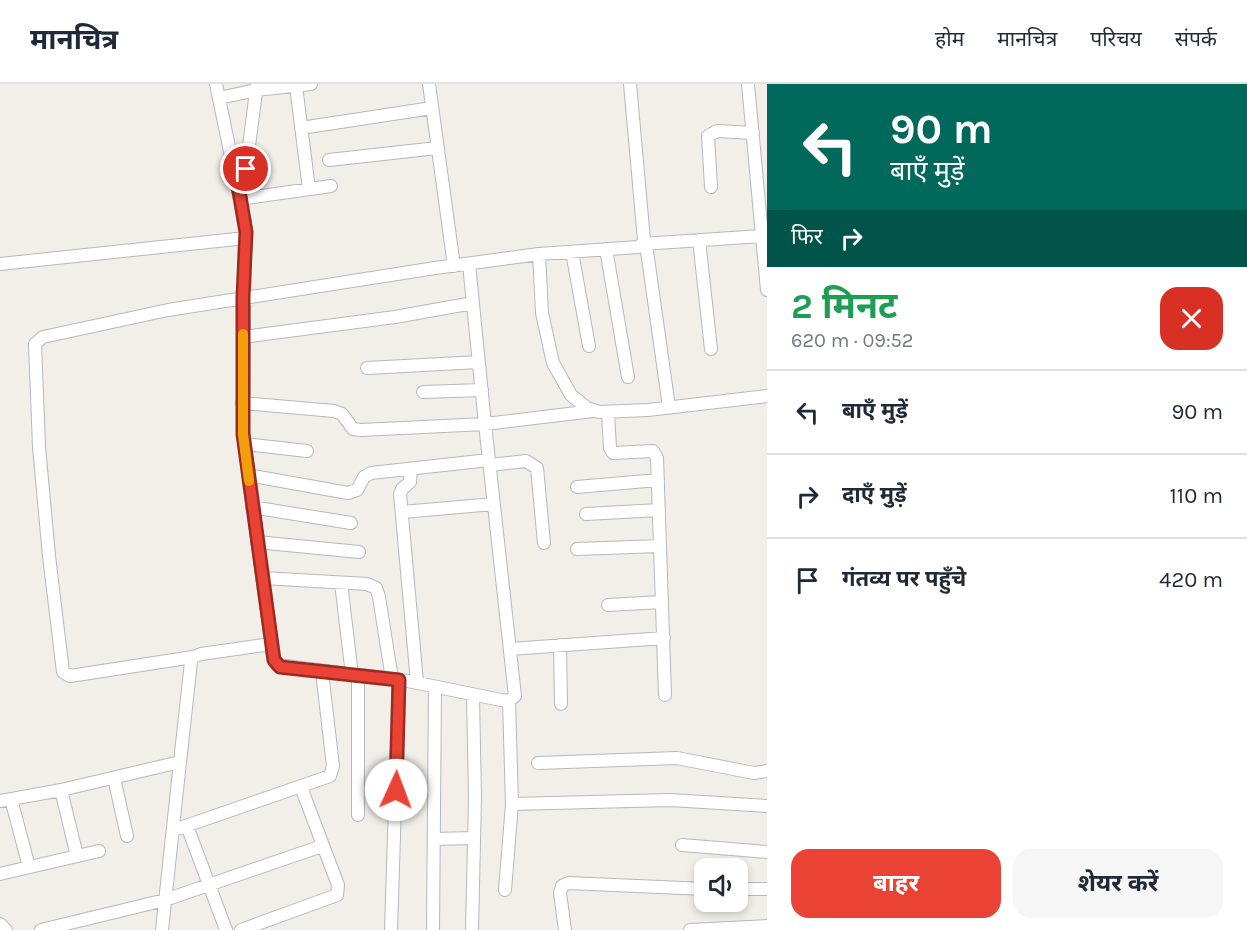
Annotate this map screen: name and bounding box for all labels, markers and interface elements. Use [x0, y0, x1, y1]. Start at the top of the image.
text: मानचित्र [30, 23, 118, 56]
text: होम [935, 27, 964, 51]
text: मानचित्र [997, 27, 1057, 51]
text: परिचय [1090, 27, 1142, 51]
text: संपर्क [1175, 27, 1217, 51]
text: 90 m [890, 104, 993, 154]
icon: left [791, 108, 869, 186]
pin [220, 143, 271, 194]
icon: arrive [229, 152, 262, 185]
text: बाएँ मुड़ें [890, 155, 964, 187]
icon: right [835, 222, 868, 255]
text: फिर [791, 224, 823, 250]
text: 2 मिनट [791, 285, 897, 327]
button: close [1160, 287, 1223, 350]
text: 620 m · 09:52 [791, 329, 913, 352]
icon: left [791, 396, 824, 429]
text: बाएँ मुड़ें [842, 398, 908, 424]
text: 90 m [1171, 399, 1223, 425]
icon: right [791, 480, 824, 513]
text: दाएँ मुड़ें [842, 482, 907, 508]
text: 110 m [1170, 483, 1223, 509]
icon: arrive [791, 564, 824, 597]
text: गंतव्य पर पहुँचे [842, 566, 966, 592]
text: 420 m [1159, 567, 1223, 593]
position arrow [364, 758, 428, 822]
button: बाहर [791, 849, 1001, 918]
button: शेयर करें [1013, 849, 1223, 918]
map controls [694, 858, 748, 912]
button: sound [694, 858, 748, 912]

